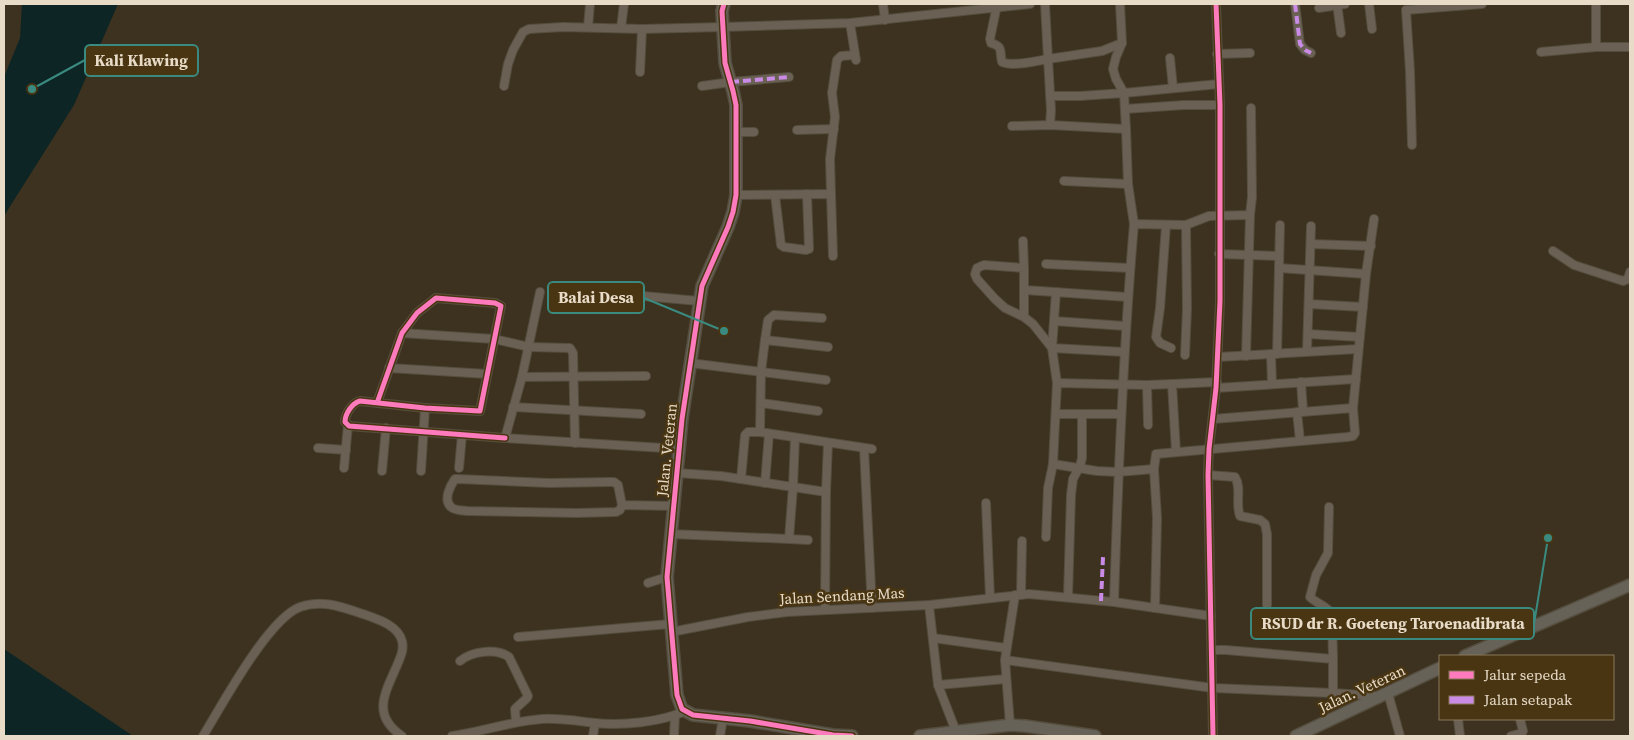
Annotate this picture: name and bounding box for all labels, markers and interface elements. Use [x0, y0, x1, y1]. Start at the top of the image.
callout: Kali Klawing [85, 45, 198, 76]
text: Kali Klawing [94, 49, 188, 71]
callout: Balai Desa [548, 282, 644, 313]
text: Balai Desa [558, 286, 635, 308]
street label: Jalan. Veteran [651, 402, 682, 498]
street label: Jalan Sendang Mas [778, 582, 905, 609]
callout: RSUD dr R. Goeteng Taroenadibrata [1251, 608, 1534, 639]
text: RSUD dr R. Goeteng Taroenadibrata [1261, 612, 1525, 634]
legend [1439, 655, 1614, 720]
street label: Jalan. Veteran [1314, 659, 1409, 718]
text: Jalur sepeda [1483, 664, 1567, 685]
text: Jalan setapak [1483, 689, 1573, 710]

